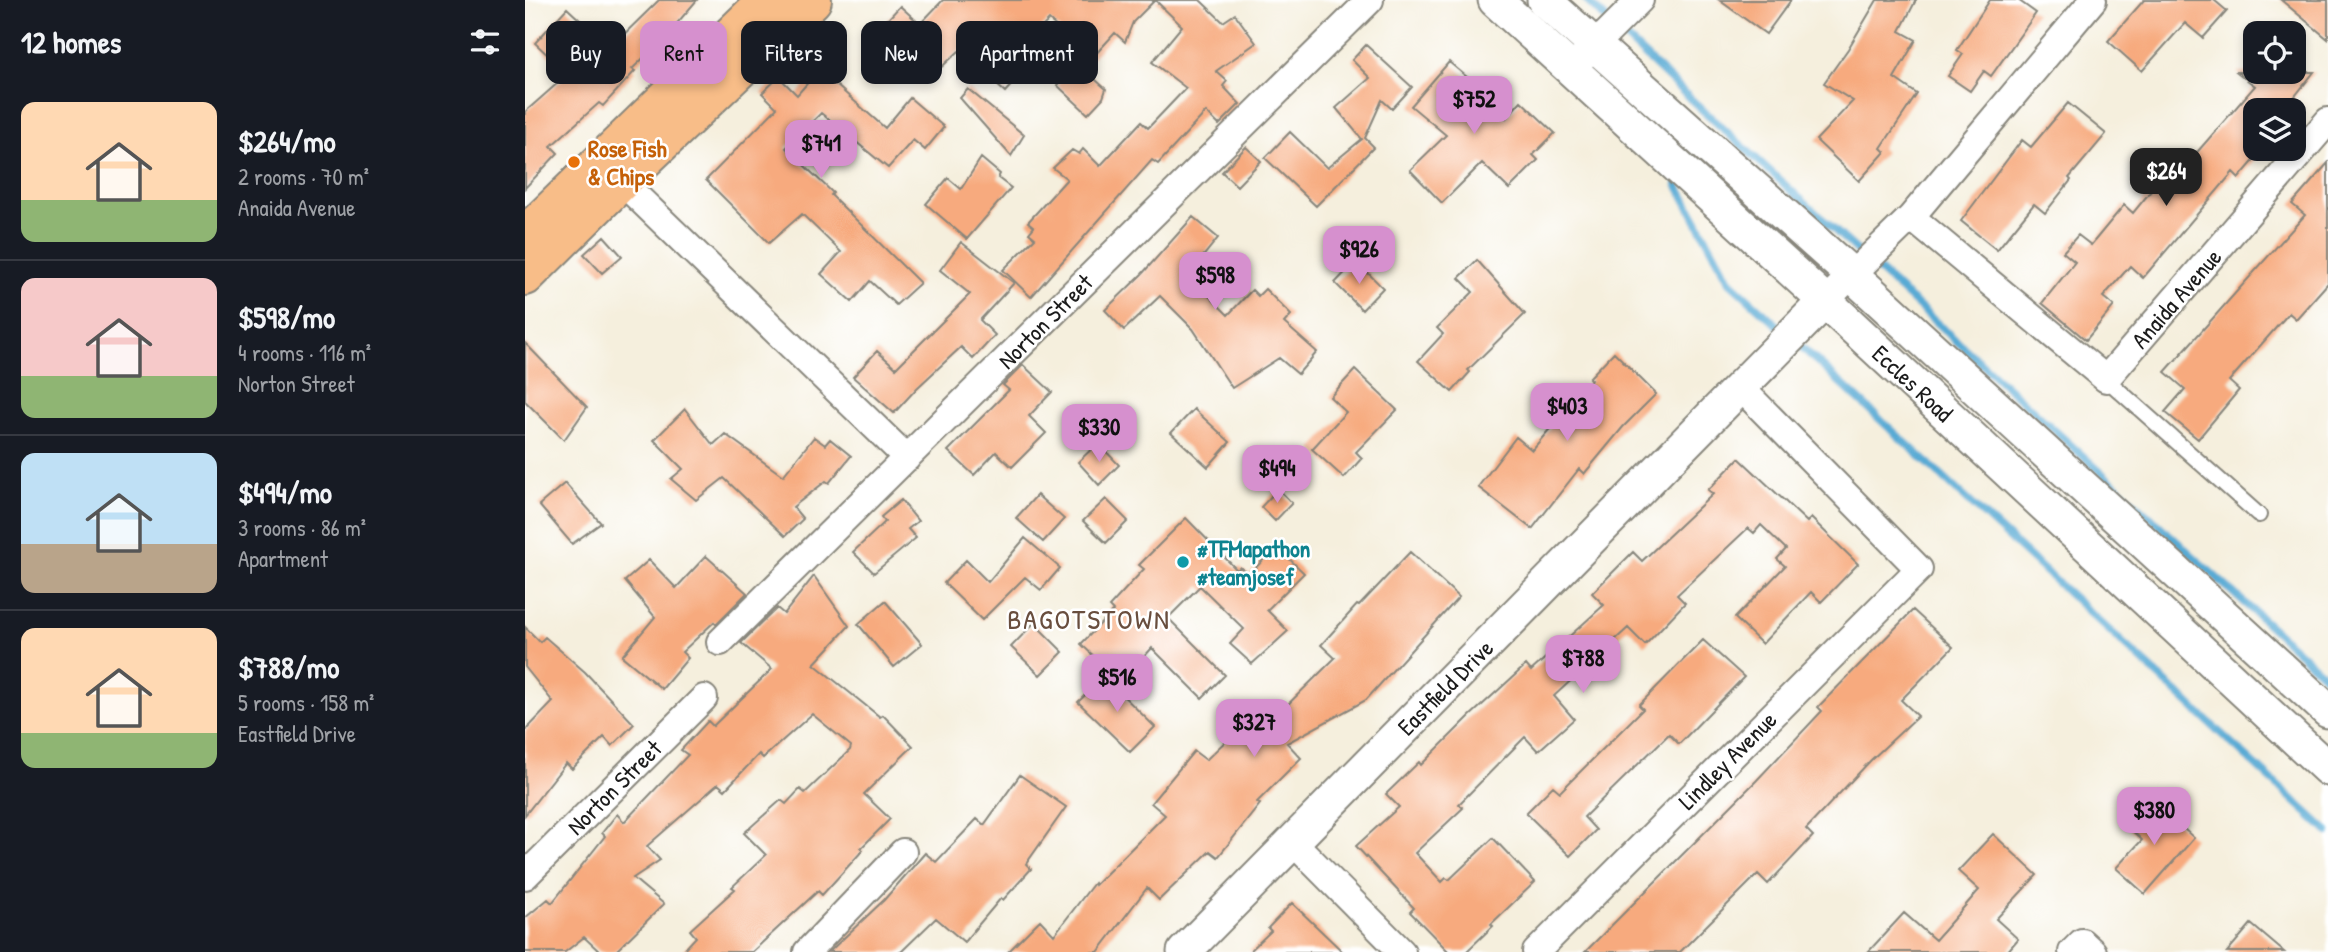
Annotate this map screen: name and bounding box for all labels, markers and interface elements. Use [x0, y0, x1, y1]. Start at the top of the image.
chip: Buy [546, 21, 626, 84]
chip: Rent [640, 21, 727, 84]
chip: Filters [741, 21, 847, 84]
chip: New [861, 21, 942, 84]
chip: Apartment [956, 21, 1098, 84]
map controls [2243, 21, 2306, 161]
button: locate [2243, 21, 2306, 84]
text: 12 homes [21, 22, 121, 62]
icon: filters [466, 23, 504, 61]
pin: $752 [1433, 76, 1515, 136]
text: $752 [1452, 83, 1496, 114]
button: layers [2243, 98, 2306, 161]
pin: $741 [780, 120, 862, 180]
text: $264/mo [238, 121, 336, 161]
text: $741 [801, 127, 841, 158]
icon: home [77, 130, 161, 214]
place label: Rose Fish & Chips [588, 132, 667, 193]
pin: $264 [2125, 148, 2207, 208]
marker: Rose Fish & Chips [566, 154, 582, 170]
text: $264 [2146, 155, 2186, 186]
text: 2 rooms · 70 m² [238, 161, 369, 192]
text: Anaida Avenue [238, 192, 355, 223]
pin: $926 [1318, 226, 1400, 286]
text: $926 [1339, 233, 1379, 264]
street label: Anaida Avenue [2124, 241, 2229, 355]
pin: $598 [1174, 252, 1256, 312]
text: $598 [1195, 259, 1235, 290]
street label: Norton Street [991, 266, 1100, 375]
text: $598/mo [238, 297, 335, 337]
icon: home [77, 306, 161, 390]
text: 4 rooms · 116 m² [238, 337, 371, 368]
street label: Eccles Road [1866, 337, 1960, 429]
text: Norton Street [238, 368, 355, 399]
pin: $403 [1526, 384, 1608, 443]
text: $403 [1547, 390, 1587, 421]
pin: $330 [1058, 405, 1140, 464]
text: $330 [1078, 411, 1120, 442]
pin: $494 [1236, 446, 1318, 505]
text: $494 [1258, 452, 1296, 483]
text: $494/mo [238, 472, 332, 512]
icon: home [77, 481, 161, 565]
text: 3 rooms · 86 m² [238, 512, 366, 543]
place label: #TFMapathon #teamjosef [1197, 532, 1311, 592]
text: Apartment [238, 543, 328, 574]
marker: #TFMapathon #teamjosef [1175, 554, 1191, 570]
district label: BAGOTSTOWN [1007, 600, 1171, 638]
street label: Eastfield Drive [1390, 632, 1500, 742]
pin: $788 [1542, 636, 1624, 695]
text: $788 [1562, 642, 1604, 673]
text: $788/mo [238, 647, 339, 687]
pin: $516 [1076, 654, 1158, 714]
icon: home [77, 656, 161, 740]
text: $516 [1098, 661, 1136, 692]
text: 5 rooms · 158 m² [238, 687, 374, 718]
pin: $327 [1213, 700, 1295, 759]
street label: Lindley Avenue [1671, 703, 1784, 816]
text: $327 [1232, 706, 1276, 737]
text: Eastfield Drive [238, 718, 356, 749]
street label: Norton Street [560, 732, 669, 841]
pin: $380 [2113, 788, 2195, 847]
text: $380 [2133, 794, 2175, 825]

